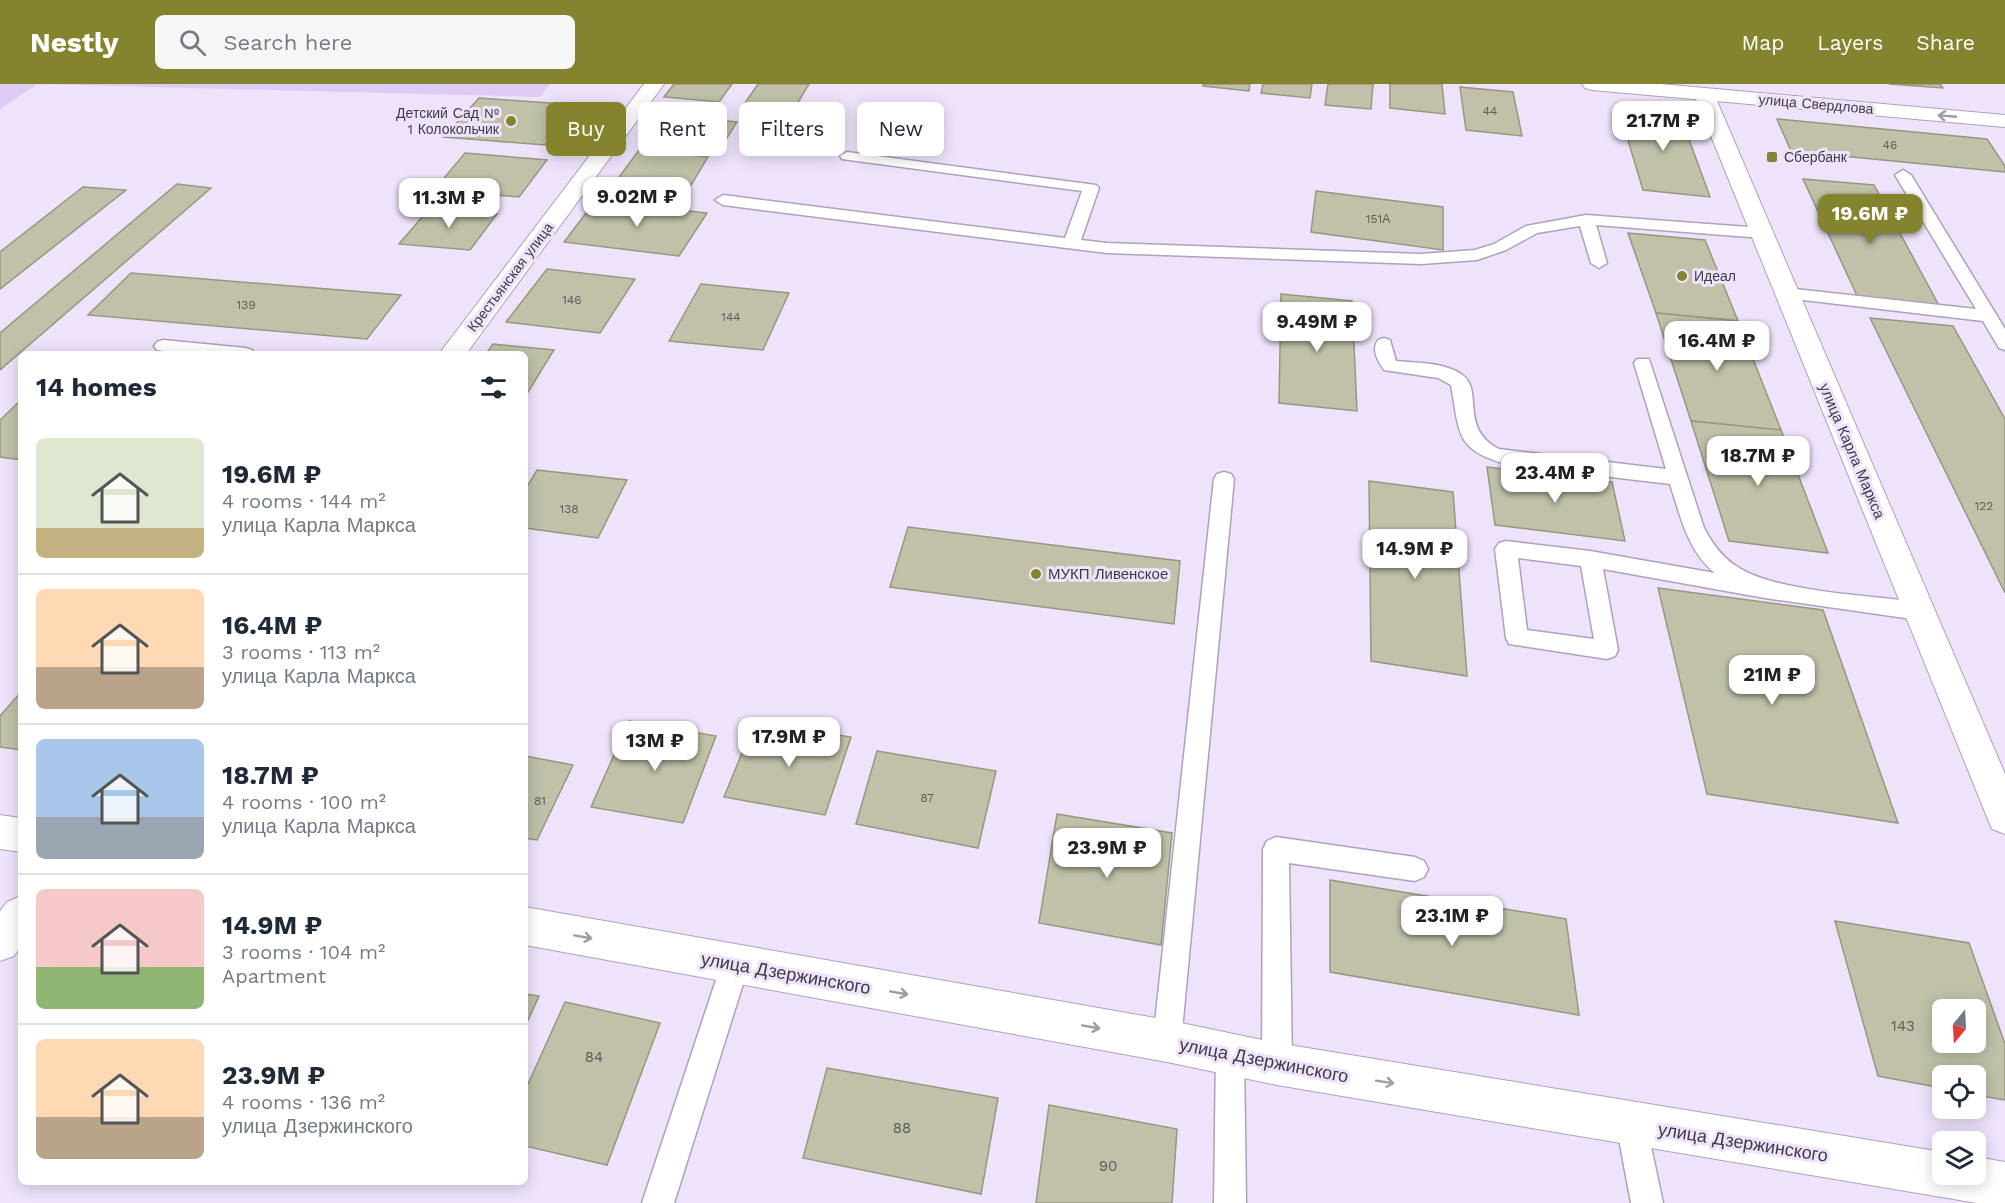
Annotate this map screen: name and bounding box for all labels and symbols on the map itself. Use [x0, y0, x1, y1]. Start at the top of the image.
street label: улица Свердлова [1758, 91, 1874, 117]
pin: 21.7M ₽ [1608, 101, 1718, 152]
house number: 44 [1483, 104, 1497, 118]
place label: Детский Сад № 1 Колокольчик [396, 105, 500, 137]
one-way arrow [1937, 110, 1957, 121]
marker: Детский Сад № 1 Колокольчик [504, 114, 518, 128]
house number: 46 [1883, 138, 1897, 152]
place label: Сбербанк [1784, 149, 1848, 165]
marker: Сбербанк [1765, 150, 1779, 164]
pin: 9.02M ₽ [582, 177, 692, 228]
pin: 11.3M ₽ [394, 178, 504, 229]
pin: 19.6M ₽ [1815, 194, 1925, 245]
house number: 151А [1366, 212, 1390, 226]
street label: Крестьянская улица [464, 219, 556, 334]
place label: Идеал [1694, 268, 1736, 284]
marker: Идеал [1675, 269, 1689, 283]
house number: 146 [562, 293, 582, 307]
house number: 139 [236, 298, 256, 312]
pin: 9.49M ₽ [1262, 302, 1372, 353]
house number: 144 [721, 310, 741, 324]
pin: 16.4M ₽ [1662, 321, 1772, 372]
street label: улица Карла Маркса [1815, 381, 1889, 522]
pin: 18.7M ₽ [1703, 436, 1813, 487]
pin: 23.4M ₽ [1500, 453, 1610, 504]
house number: 122 [1975, 499, 1993, 513]
house number: 138 [559, 502, 579, 516]
pin: 14.9M ₽ [1360, 529, 1470, 580]
place label: МУКП Ливенское [1048, 565, 1168, 583]
marker: МУКП Ливенское [1029, 567, 1043, 581]
pin: 21M ₽ [1730, 655, 1814, 706]
pin: 17.9M ₽ [734, 717, 844, 768]
pin: 13M ₽ [613, 721, 697, 772]
house number: 87 [920, 791, 934, 805]
house number: 81 [534, 794, 546, 808]
pin: 23.9M ₽ [1052, 828, 1162, 879]
pin: 23.1M ₽ [1397, 896, 1507, 947]
one-way arrow [572, 932, 592, 943]
street label: улица Дзержинского [700, 948, 872, 998]
one-way arrow [888, 988, 908, 999]
north arrow [1932, 999, 1986, 1053]
house number: 143 [1891, 1017, 1915, 1035]
one-way arrow [1080, 1022, 1100, 1033]
street label: улица Дзержинского [1178, 1033, 1350, 1087]
house number: 84 [585, 1048, 603, 1066]
one-way arrow [1375, 1077, 1395, 1088]
street label: улица Дзержинского [1657, 1118, 1829, 1166]
house number: 88 [893, 1119, 911, 1137]
house number: 90 [1099, 1157, 1117, 1175]

